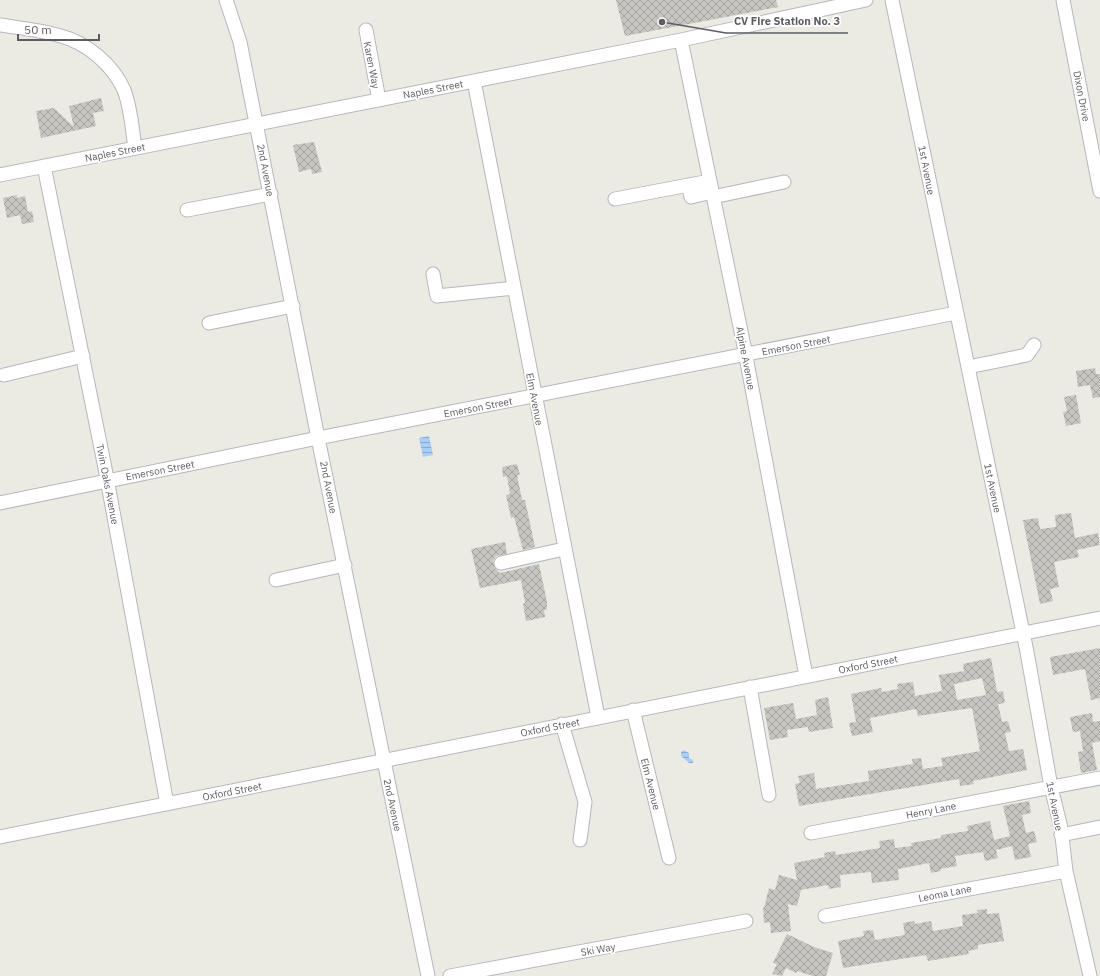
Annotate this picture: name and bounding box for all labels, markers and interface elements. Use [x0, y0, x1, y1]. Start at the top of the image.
callout: CV Fire Station No. 3 [726, 10, 848, 33]
text: CV Fire Station No. 3 [734, 14, 840, 28]
scale bar [18, 16, 99, 42]
text: 50 m [24, 22, 52, 37]
street label: Karen Way [361, 40, 382, 90]
street label: Dixon Drive [1070, 70, 1093, 123]
street label: Naples Street [402, 77, 465, 102]
street label: Naples Street [84, 140, 147, 165]
street label: 2nd Avenue [254, 143, 277, 198]
street label: 1st Avenue [915, 144, 938, 196]
street label: Alpine Avenue [733, 325, 758, 391]
street label: Emerson Street [761, 332, 832, 359]
street label: Elm Avenue [523, 372, 546, 427]
street label: Emerson Street [443, 394, 514, 421]
street label: Twin Oaks Avenue [93, 443, 122, 526]
street label: Emerson Street [125, 457, 196, 484]
street label: 2nd Avenue [317, 460, 340, 515]
street label: 1st Avenue [981, 462, 1004, 514]
street label: Oxford Street [837, 652, 899, 677]
street label: Oxford Street [519, 715, 581, 740]
street label: Elm Avenue [638, 757, 663, 812]
street label: 2nd Avenue [381, 778, 405, 833]
street label: Oxford Street [201, 779, 263, 804]
street label: 1st Avenue [1043, 780, 1066, 832]
street label: Henry Lane [905, 799, 958, 822]
street label: Leoma Lane [917, 882, 973, 905]
street label: Ski Way [580, 940, 616, 959]

